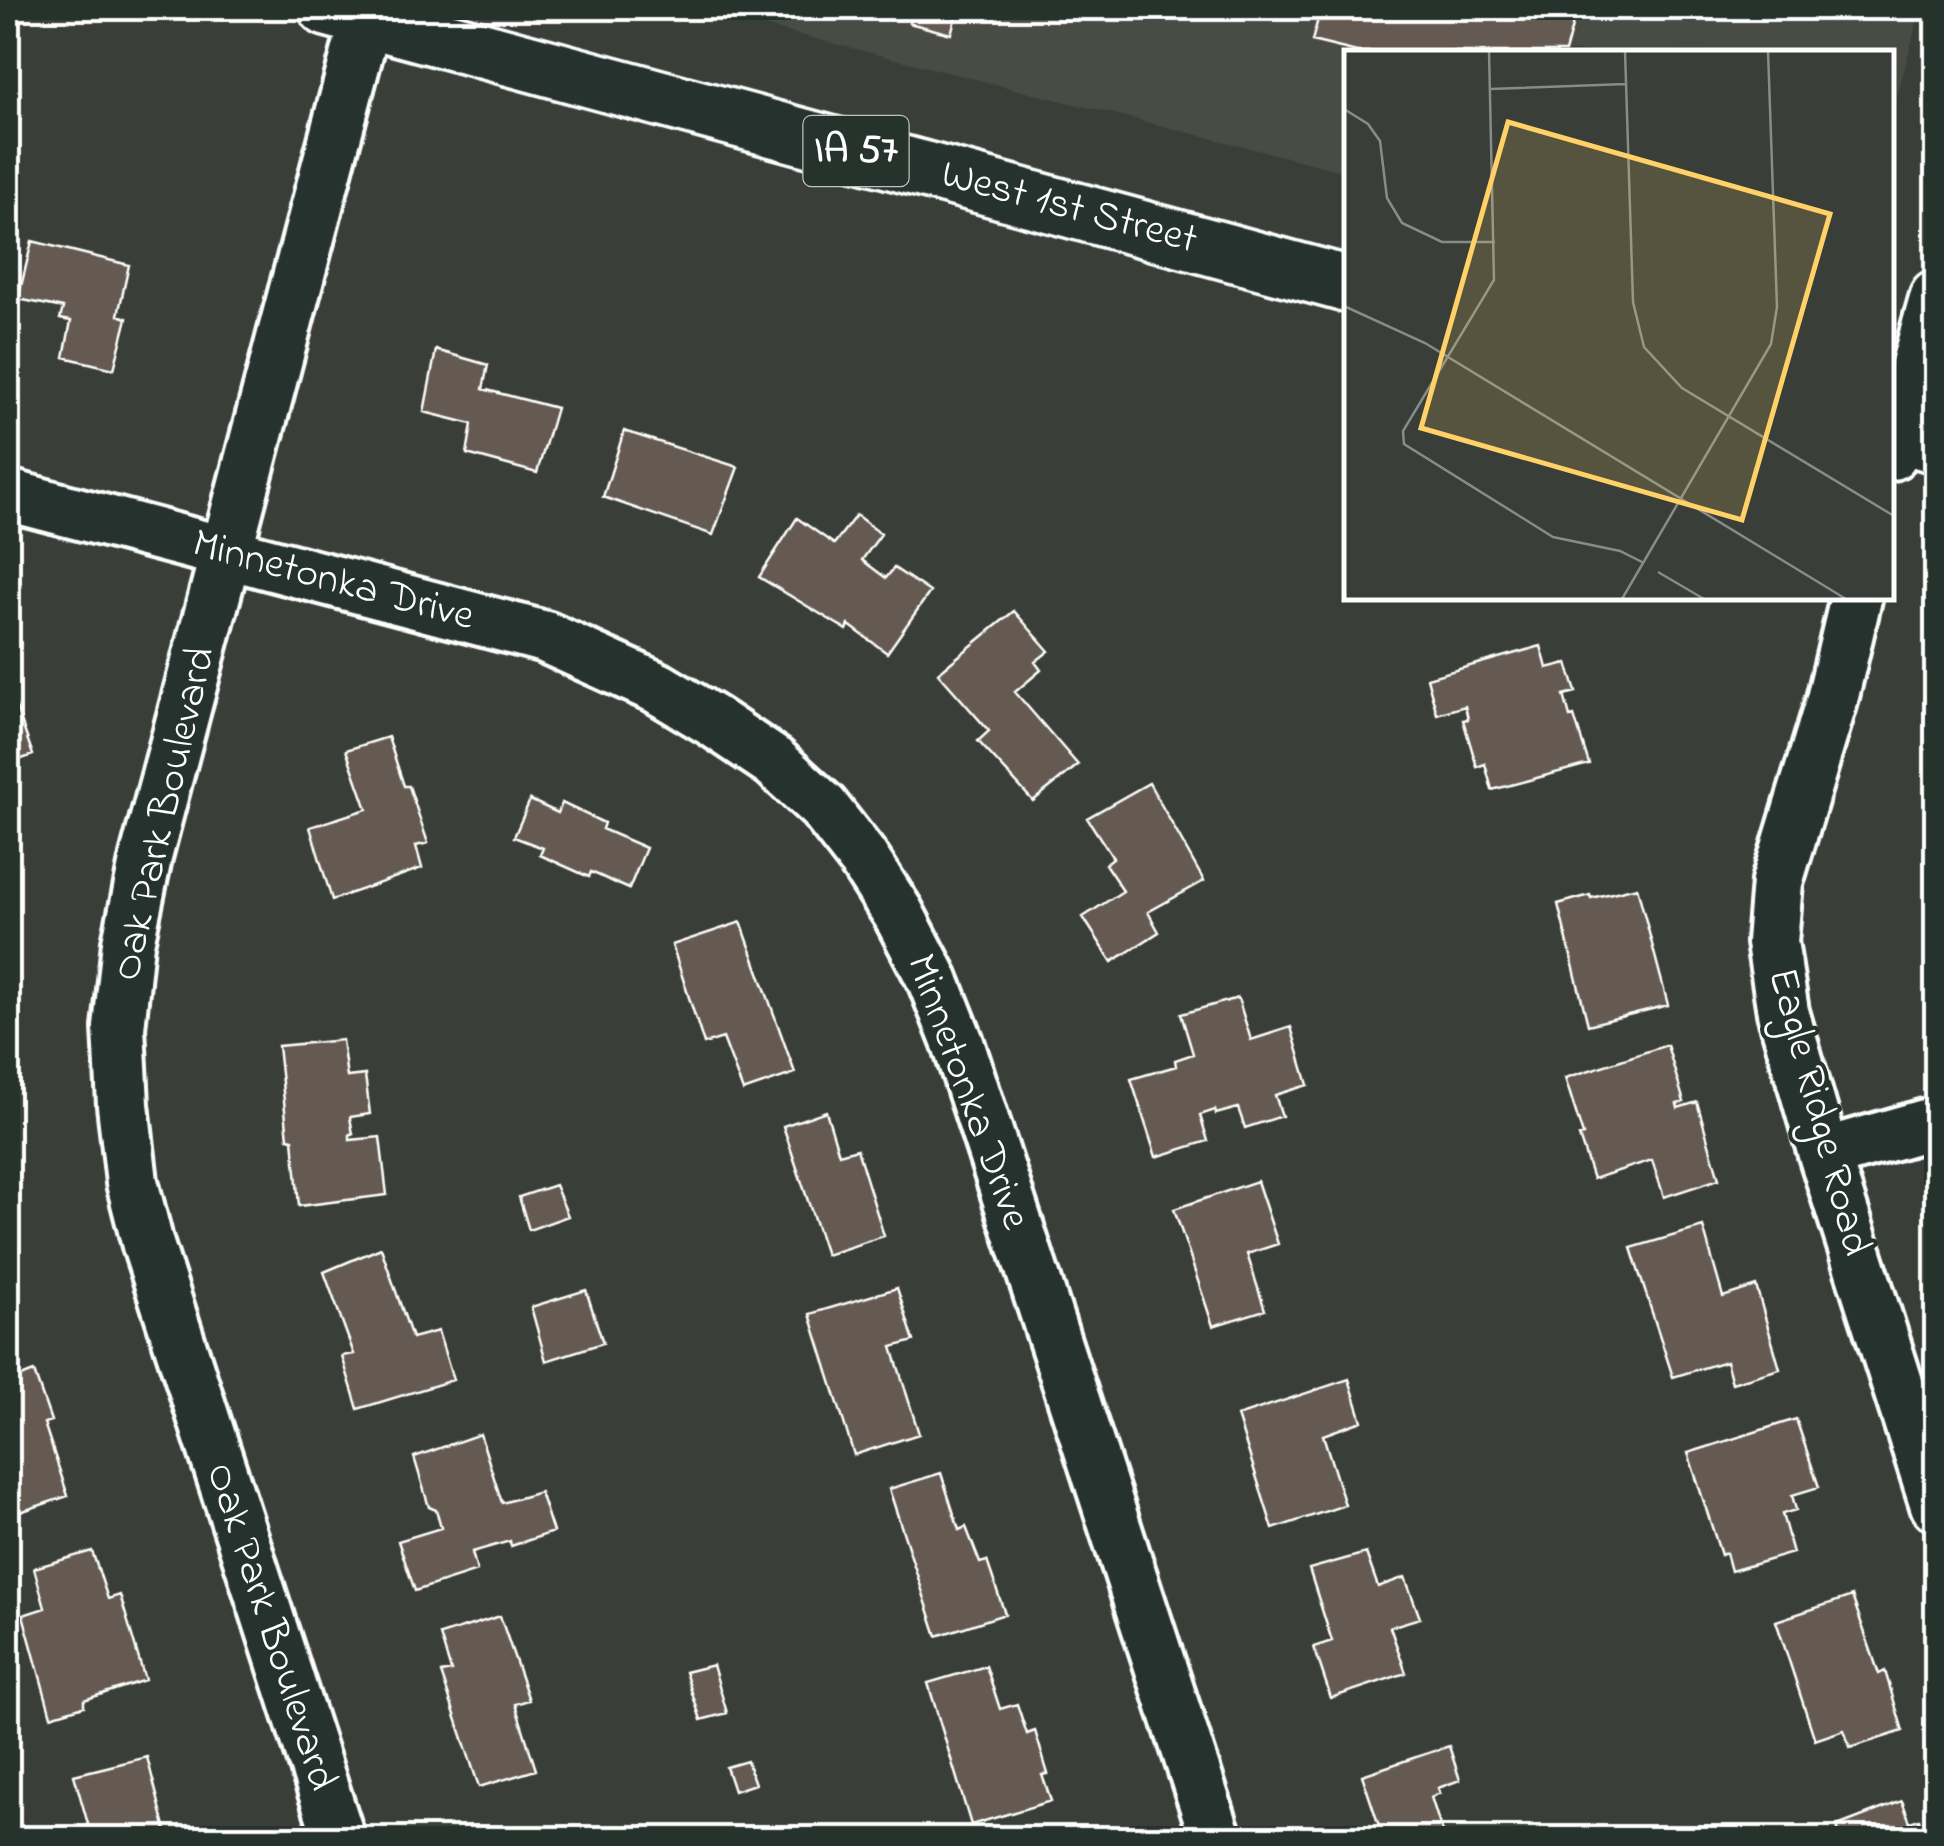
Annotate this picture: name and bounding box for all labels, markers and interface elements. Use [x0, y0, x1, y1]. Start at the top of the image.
inset map [1344, 50, 1894, 600]
road number: IA 57 [804, 116, 908, 186]
street label: West 1st Street [934, 145, 1204, 271]
street label: Minnetonka Drive [185, 514, 481, 648]
street label: Oak Park Boulevard [97, 641, 233, 987]
street label: Minnetonka Drive [889, 946, 1045, 1238]
street label: Eagle Ridge Road [1750, 961, 1886, 1263]
street label: Oak Park Boulevard [188, 1455, 352, 1799]

